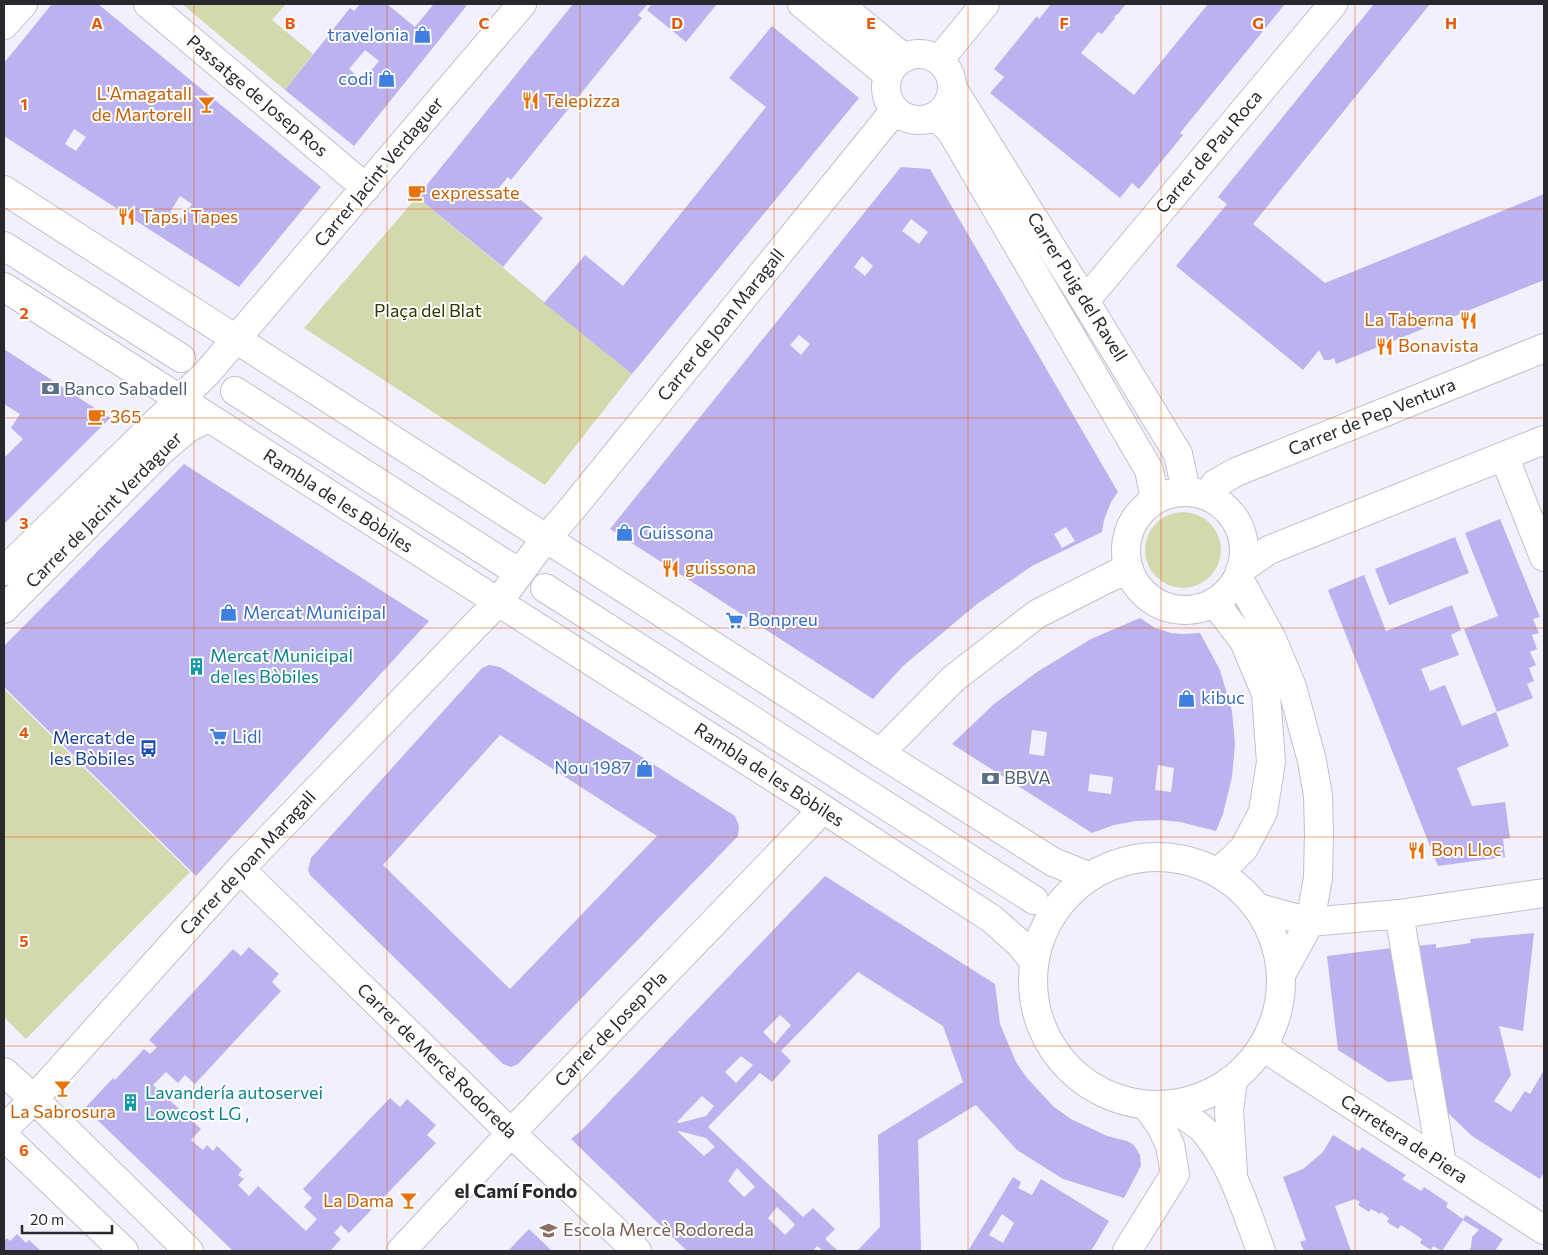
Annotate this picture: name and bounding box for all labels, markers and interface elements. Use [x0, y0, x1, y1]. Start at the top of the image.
text: A [91, 13, 103, 32]
text: B [285, 13, 296, 32]
text: C [479, 13, 490, 32]
text: D [671, 13, 683, 32]
text: E [866, 13, 876, 32]
text: F [1059, 13, 1069, 32]
text: G [1252, 13, 1264, 32]
text: H [1445, 13, 1457, 32]
place label: travelonia [327, 23, 409, 45]
shop icon: travelonia [413, 25, 433, 45]
street label: Passatge de Josep Ros [183, 30, 333, 161]
place label: codi [338, 67, 373, 89]
shop icon: codi [377, 69, 397, 89]
place label: L'Amagatall de Martorell [91, 82, 192, 125]
street label: Carrer de Pau Roca [1150, 85, 1266, 217]
place label: Telepizza [544, 89, 620, 111]
restaurant icon: Telepizza [520, 91, 540, 111]
street label: Carrer Jacint Verdaguer [309, 92, 447, 251]
text: 1 [20, 94, 28, 113]
bar icon: L'Amagatall de Martorell [196, 94, 216, 114]
place label: expressate [431, 181, 520, 203]
cafe icon: expressate [407, 183, 427, 203]
place label: Taps i Tapes [141, 205, 238, 227]
restaurant icon: Taps i Tapes [117, 207, 137, 227]
street label: Carrer Puig del Ravell [1023, 208, 1133, 365]
street label: Carrer de Joan Maragall [652, 244, 788, 405]
park label: Plaça del Blat [374, 299, 482, 321]
text: 2 [19, 303, 29, 322]
place label: La Taberna [1364, 308, 1454, 330]
restaurant icon: La Taberna [1458, 310, 1478, 330]
place label: Bonavista [1398, 334, 1479, 356]
restaurant icon: Bonavista [1374, 336, 1394, 356]
street label: Carrer de Pep Ventura [1285, 372, 1459, 460]
place label: Banco Sabadell [64, 377, 188, 399]
bank icon: Banco Sabadell [40, 379, 60, 399]
place label: 365 [110, 405, 142, 427]
cafe icon: 365 [86, 407, 106, 427]
street label: Carrer de Jacint Verdaguer [20, 426, 186, 592]
street label: Rambla de les Bòbiles [260, 444, 418, 557]
text: 3 [19, 513, 29, 532]
place label: Guissona [639, 521, 714, 543]
shop icon: Guissona [615, 523, 635, 543]
place label: guissona [685, 556, 756, 578]
restaurant icon: guissona [661, 558, 681, 578]
place label: Mercat Municipal [243, 601, 386, 623]
shop icon: Mercat Municipal [219, 603, 239, 623]
place label: Bonpreu [748, 608, 818, 630]
supermarket icon: Bonpreu [724, 610, 744, 630]
place label: Mercat Municipal de les Bòbiles [210, 644, 353, 687]
building icon: Mercat Municipal de les Bòbiles [186, 656, 206, 676]
place label: kibuc [1201, 686, 1245, 708]
shop icon: kibuc [1177, 688, 1197, 708]
street label: Rambla de les Bòbiles [691, 718, 849, 831]
text: 4 [19, 722, 29, 741]
place label: Lidl [232, 725, 262, 747]
place label: Mercat de les Bòbiles [49, 726, 135, 769]
supermarket icon: Lidl [208, 727, 228, 747]
bus stop icon: Mercat de les Bòbiles [139, 738, 159, 758]
place label: Nou 1987 [554, 756, 631, 778]
shop icon: Nou 1987 [635, 758, 655, 778]
place label: BBVA [1004, 766, 1051, 788]
bank icon: BBVA [980, 768, 1000, 788]
street label: Carrer de Joan Maragall [175, 786, 320, 939]
place label: Bon Lloc [1431, 838, 1502, 860]
restaurant icon: Bon Lloc [1407, 840, 1427, 860]
text: 5 [19, 931, 29, 950]
street label: Carrer de Josep Pla [550, 966, 671, 1091]
street label: Carrer de Mercè Rodoreda [353, 978, 522, 1143]
bar icon: La Sabrosura [53, 1079, 73, 1099]
place label: Lavandería autoservei Lowcost LG , [145, 1081, 323, 1124]
street label: Carretera de Piera [1337, 1089, 1472, 1187]
building icon: Lavandería autoservei Lowcost LG , [121, 1093, 141, 1113]
place label: La Sabrosura [10, 1100, 116, 1122]
text: 6 [19, 1140, 29, 1159]
district label: el Camí Fondo [455, 1179, 577, 1202]
place label: La Dama [323, 1189, 394, 1211]
bar icon: La Dama [398, 1191, 418, 1211]
scale bar [22, 1202, 112, 1234]
text: 20 m [30, 1210, 64, 1228]
place label: Escola Mercè Rodoreda [563, 1218, 754, 1240]
school or university icon: Escola Mercè Rodoreda [539, 1220, 559, 1240]

